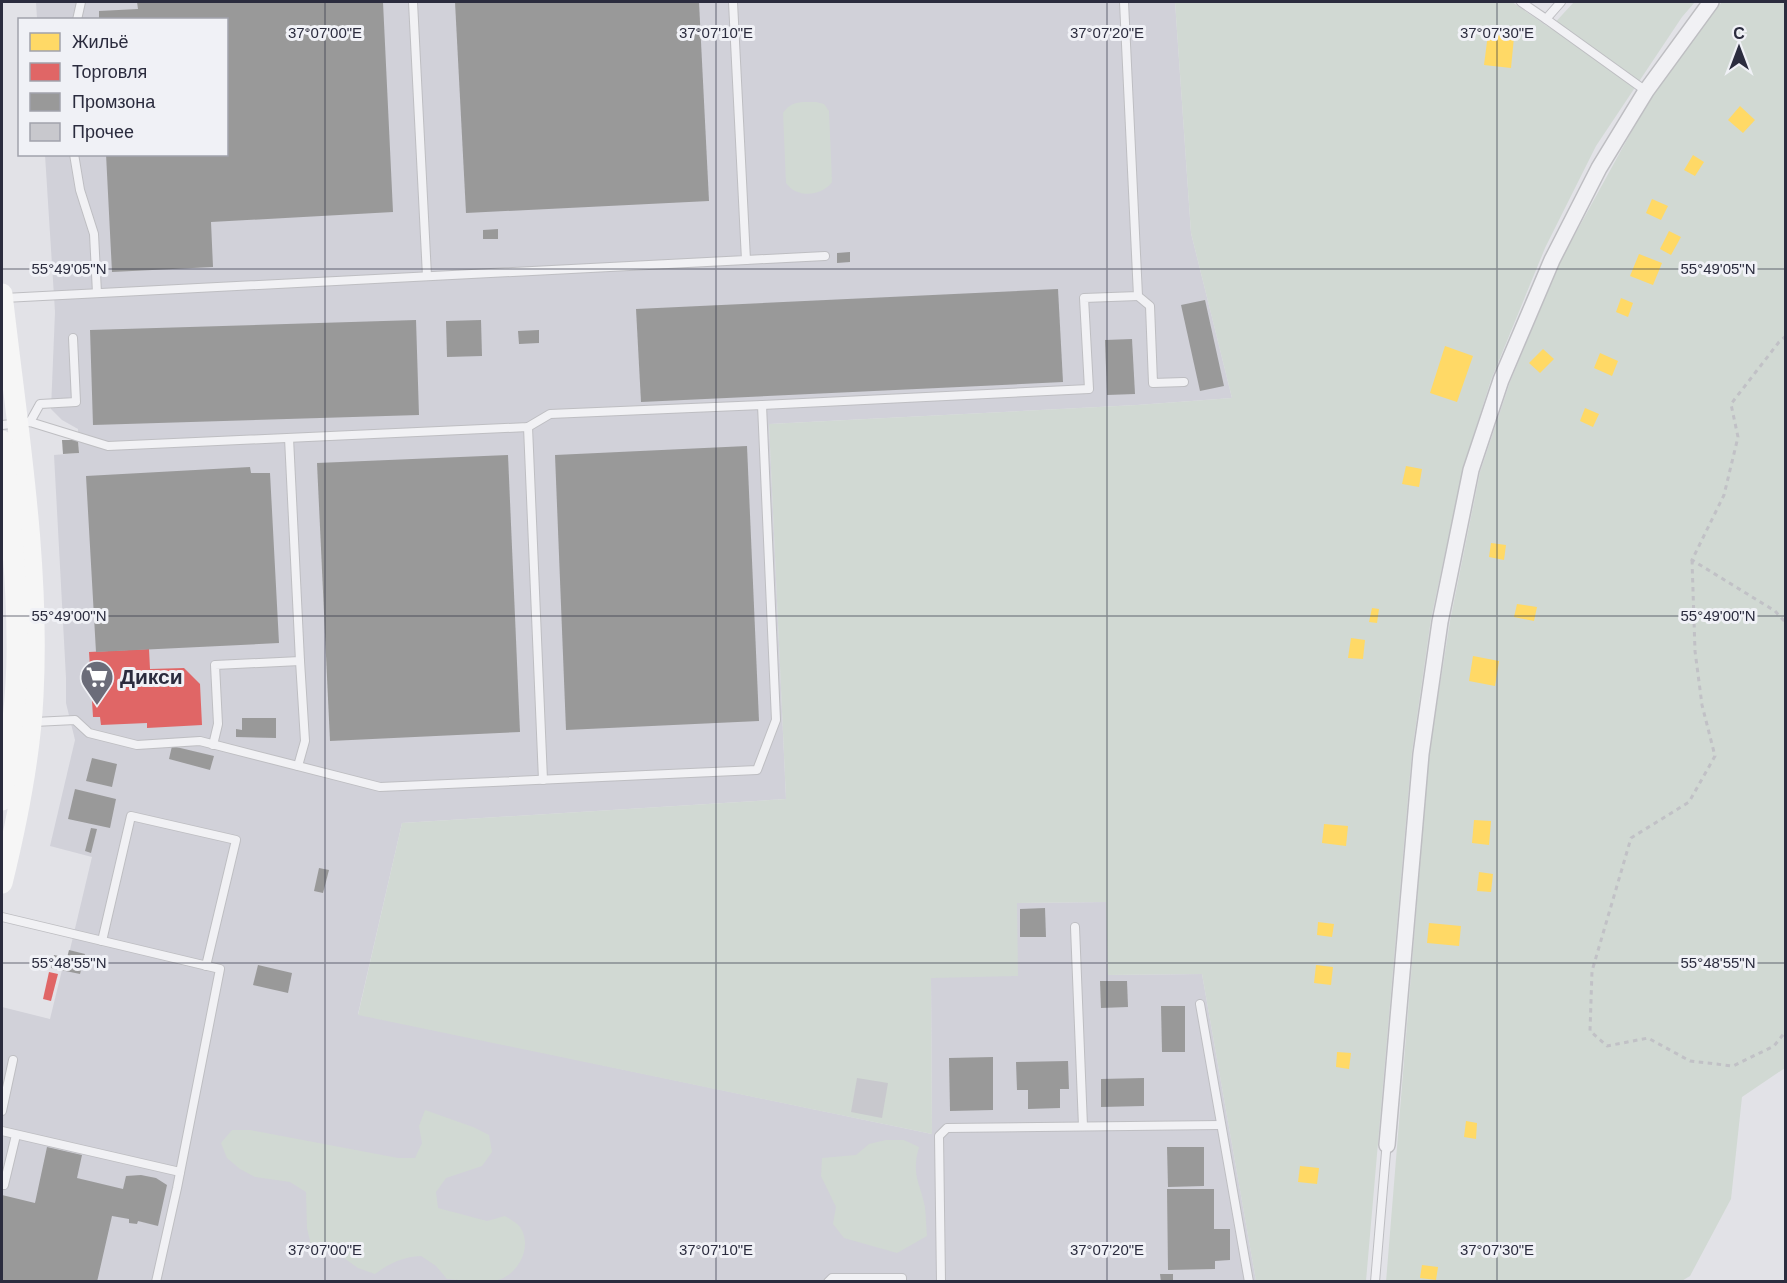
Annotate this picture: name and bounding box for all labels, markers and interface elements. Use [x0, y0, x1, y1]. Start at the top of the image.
legend [18, 18, 228, 156]
north arrow [1709, 18, 1769, 78]
text: 37°07'00"E [288, 24, 362, 41]
text: 37°07'10"E [679, 24, 753, 41]
text: 37°07'20"E [1070, 24, 1144, 41]
text: 37°07'30"E [1460, 24, 1534, 41]
text: С [1733, 25, 1745, 42]
text: Жильё [72, 32, 129, 52]
text: Торговля [72, 62, 147, 82]
text: Промзона [72, 92, 156, 112]
text: Прочее [72, 122, 134, 142]
text: 55°49'05"N [31, 260, 107, 277]
text: 55°49'05"N [1680, 260, 1756, 277]
text: 55°49'00"N [31, 607, 107, 624]
text: 55°49'00"N [1680, 607, 1756, 624]
supermarket icon: Дикси [79, 659, 115, 706]
place label: Дикси [120, 665, 183, 688]
text: 55°48'55"N [31, 954, 107, 971]
text: 55°48'55"N [1680, 954, 1756, 971]
text: 37°07'00"E [288, 1241, 362, 1258]
text: 37°07'10"E [679, 1241, 753, 1258]
text: 37°07'20"E [1070, 1241, 1144, 1258]
text: 37°07'30"E [1460, 1241, 1534, 1258]

